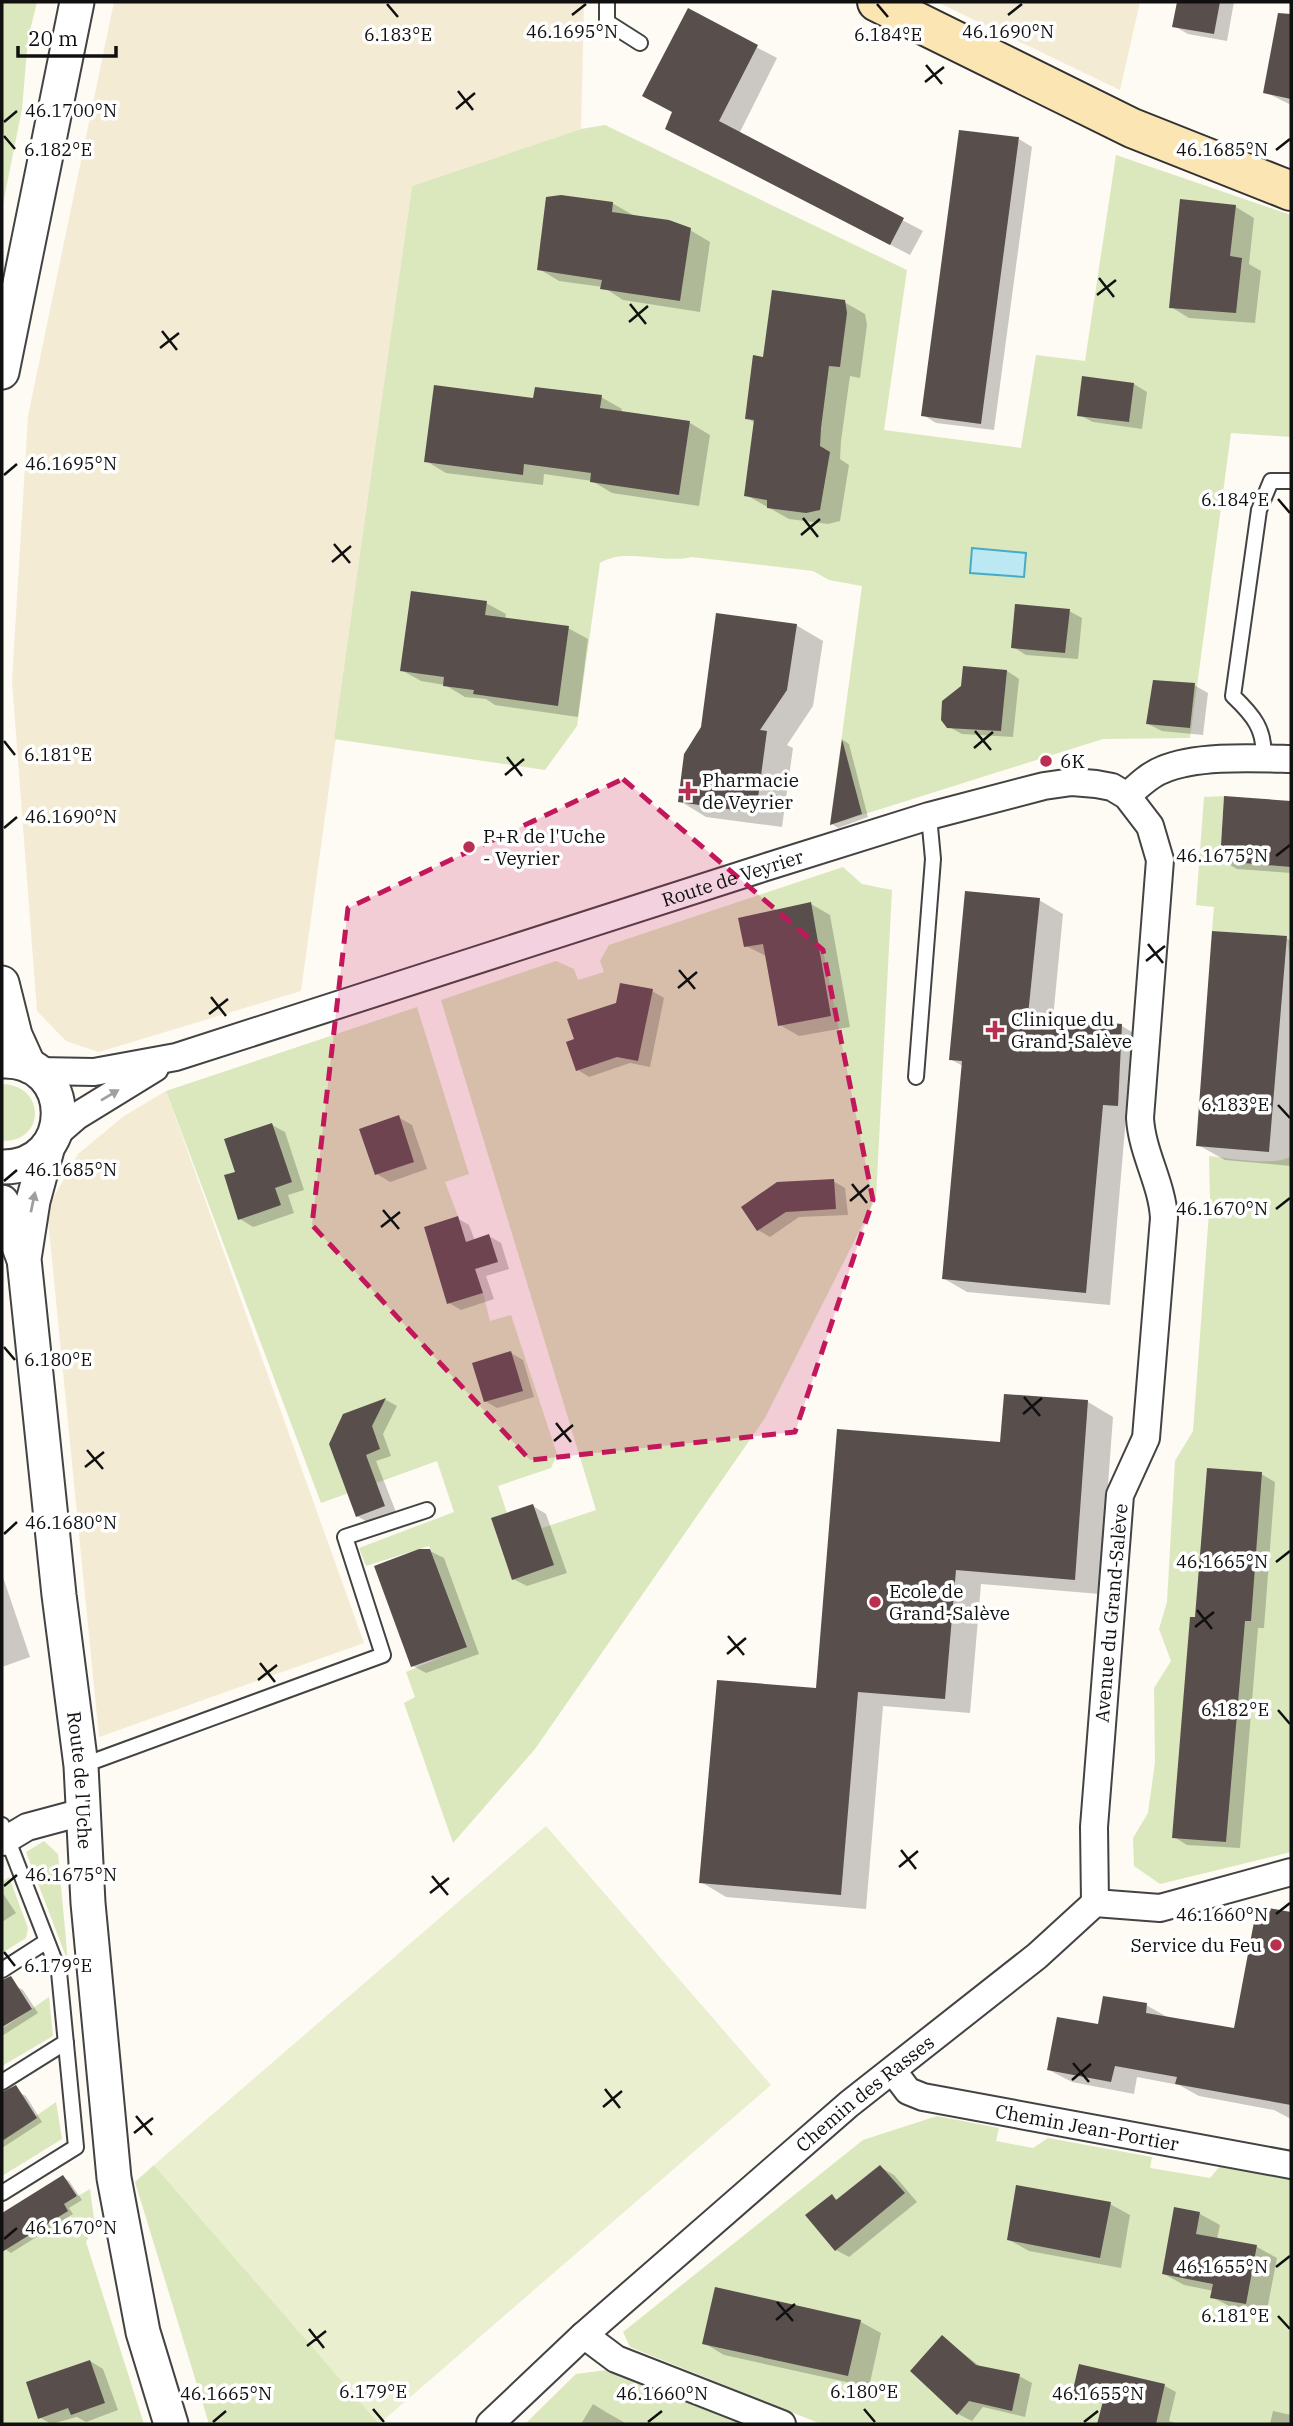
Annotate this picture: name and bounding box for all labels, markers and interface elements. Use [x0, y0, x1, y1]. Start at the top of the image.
scale bar [18, 14, 116, 58]
text: 46.1695°N [526, 20, 618, 43]
text: 46.1690°N [962, 20, 1054, 43]
text: 6.183°E [364, 23, 432, 46]
text: 6.184°E [854, 23, 922, 46]
text: 20 m [28, 24, 78, 52]
text: 46.1700°N [25, 99, 117, 122]
text: 6.182°E [24, 138, 92, 161]
text: 46.1685°N [1176, 138, 1268, 161]
text: 46.1695°N [25, 452, 117, 475]
text: 6.184°E [1201, 488, 1269, 511]
text: 6.181°E [24, 743, 92, 766]
place label: 6K [1060, 749, 1085, 773]
marker: 6K [1038, 753, 1054, 769]
place label: Pharmacie de Veyrier [702, 768, 799, 814]
marker: Pharmacie de Veyrier [680, 783, 696, 799]
text: 46.1690°N [25, 805, 117, 828]
place label: P+R de l'Uche - Veyrier [483, 824, 606, 870]
marker: P+R de l'Uche - Veyrier [461, 839, 477, 855]
street label: Route de Veyrier [659, 844, 807, 912]
text: 46.1675°N [1176, 844, 1268, 867]
place label: Clinique du Grand-Salève [1011, 1007, 1132, 1053]
marker: Clinique du Grand-Salève [985, 1020, 1005, 1040]
one-way arrow [100, 1088, 119, 1101]
text: 6.183°E [1201, 1093, 1269, 1116]
text: 46.1685°N [25, 1158, 117, 1181]
one-way arrow [28, 1191, 39, 1213]
text: 46.1670°N [1176, 1197, 1268, 1220]
text: 6.180°E [24, 1348, 92, 1371]
street label: Avenue du Grand-Salève [1089, 1502, 1133, 1724]
text: 46.1680°N [25, 1511, 117, 1534]
text: 46.1665°N [1176, 1550, 1268, 1573]
place label: Ecole de Grand-Salève [889, 1579, 1010, 1625]
marker: Ecole de Grand-Salève [867, 1594, 883, 1610]
text: 6.182°E [1201, 1698, 1269, 1721]
street label: Route de l'Uche [62, 1710, 97, 1850]
text: 46.1675°N [25, 1863, 117, 1886]
text: 46.1660°N [1176, 1903, 1268, 1926]
place label: Service du Feu [1131, 1933, 1262, 1957]
marker: Service du Feu [1268, 1937, 1284, 1953]
text: 6.179°E [24, 1954, 92, 1977]
street label: Chemin des Rasses [791, 2030, 939, 2157]
street label: Chemin Jean-Portier [993, 2099, 1181, 2156]
text: 46.1670°N [25, 2216, 117, 2239]
text: 46.1655°N [1176, 2255, 1268, 2278]
text: 6.181°E [1201, 2304, 1269, 2327]
text: 6.179°E [339, 2380, 407, 2403]
text: 6.180°E [830, 2380, 898, 2403]
text: 46.1665°N [180, 2382, 272, 2405]
text: 46.1660°N [616, 2382, 708, 2405]
text: 46.1655°N [1052, 2382, 1144, 2405]

